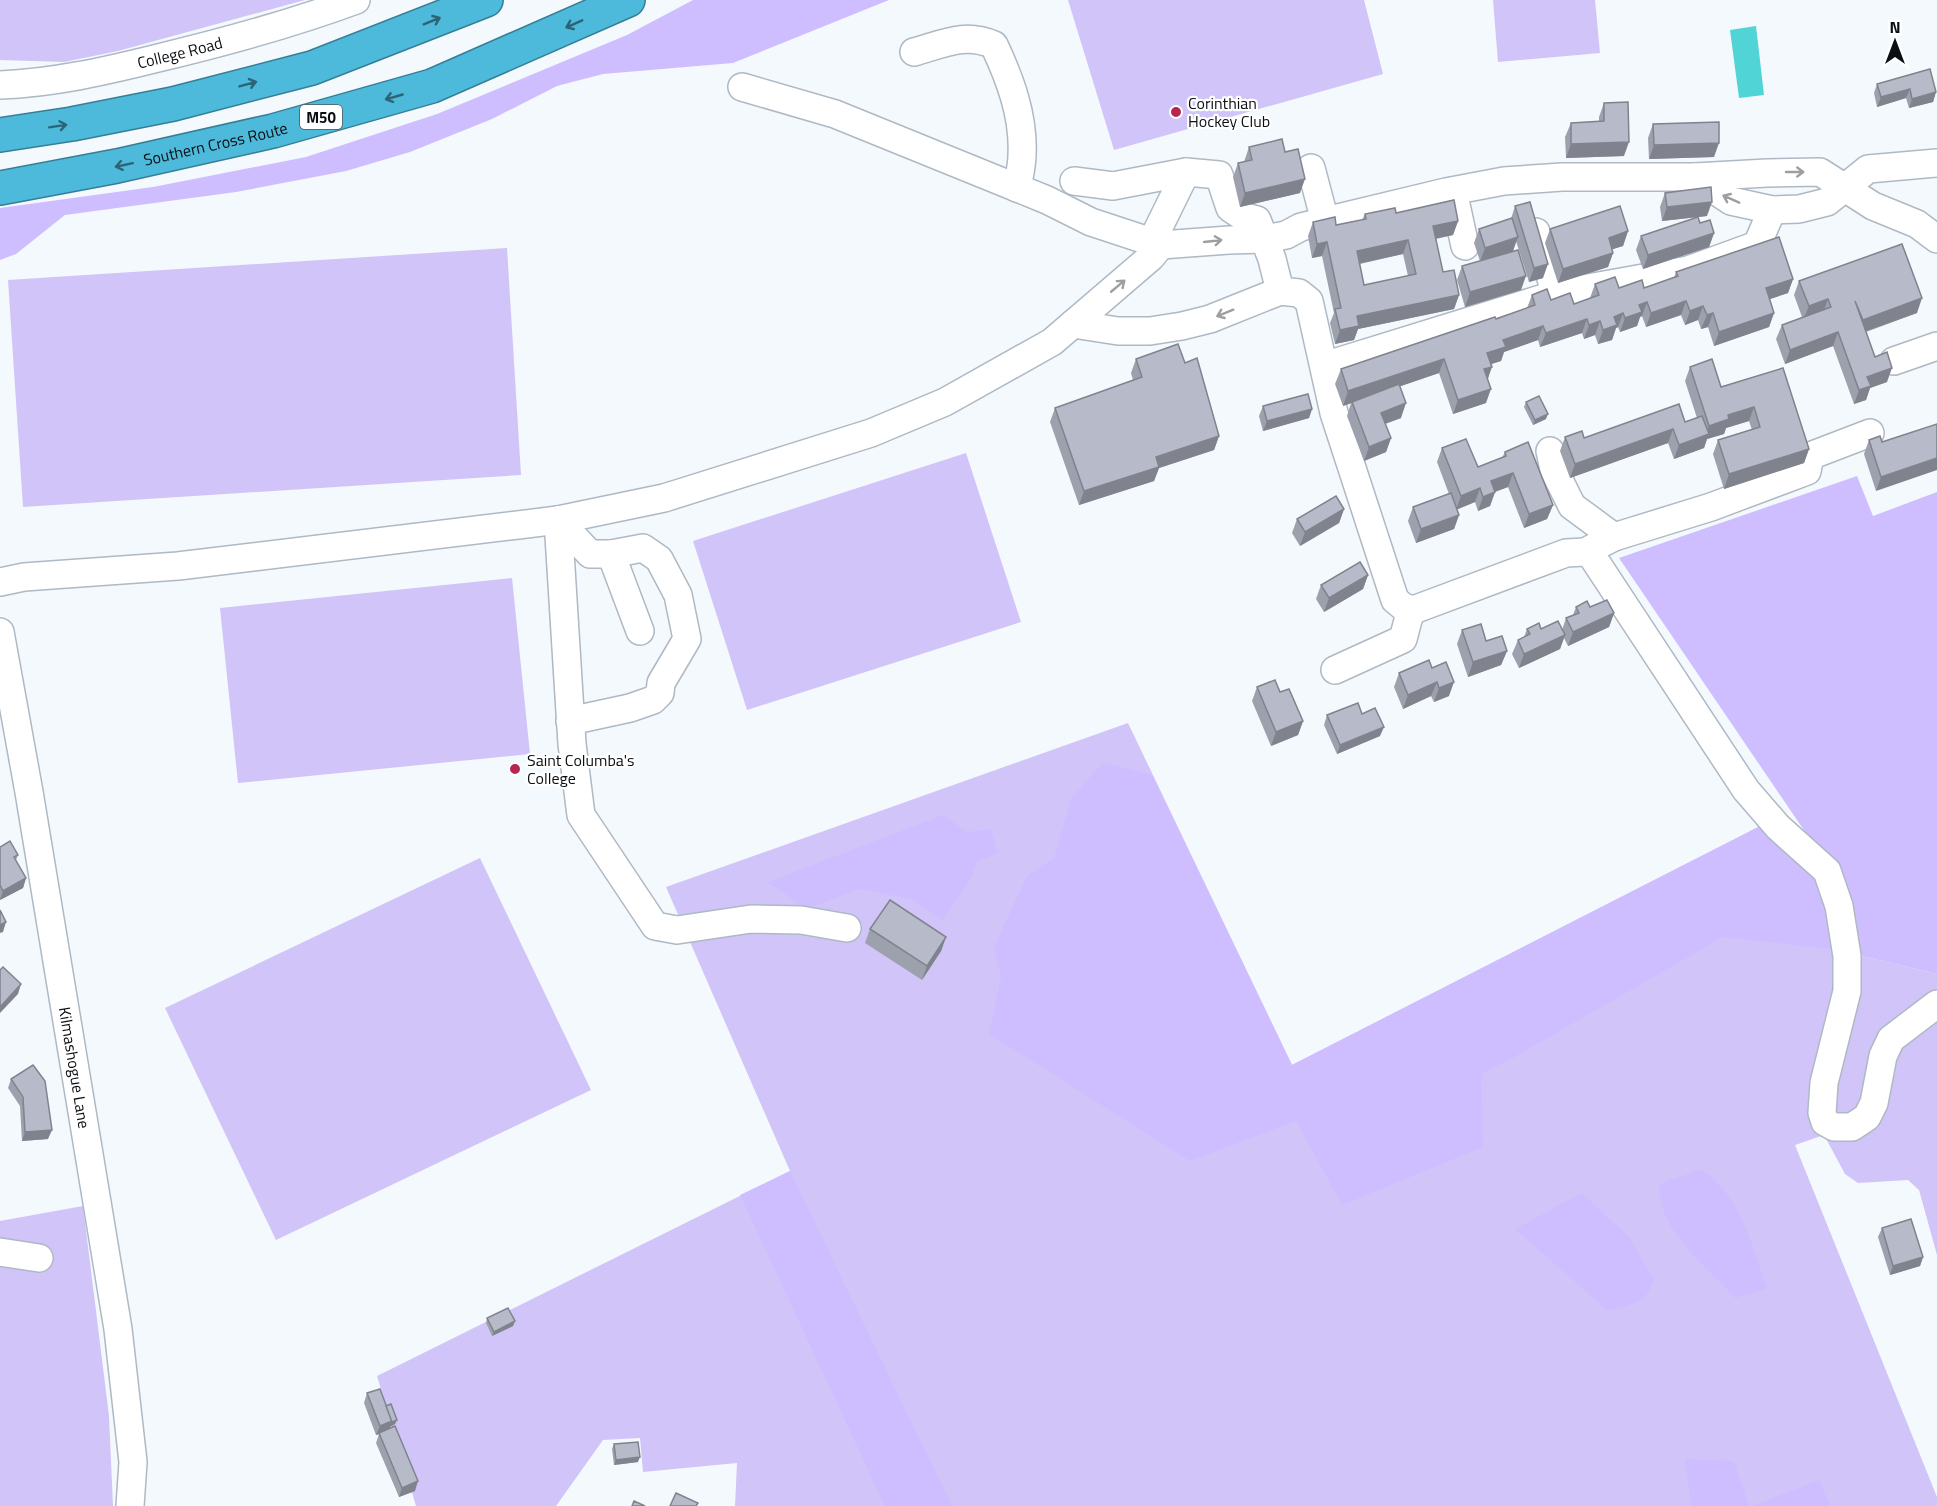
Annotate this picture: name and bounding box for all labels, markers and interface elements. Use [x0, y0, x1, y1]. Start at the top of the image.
north arrow [1865, 12, 1925, 72]
one-way arrow [423, 15, 441, 26]
text: N [1889, 15, 1901, 39]
one-way arrow [566, 18, 584, 30]
street label: College Road [135, 30, 225, 75]
one-way arrow [238, 78, 257, 90]
place label: Corinthian Hockey Club [1188, 91, 1270, 133]
one-way arrow [385, 92, 404, 103]
road number: M50 [300, 105, 342, 129]
marker: Corinthian Hockey Club [1169, 105, 1183, 119]
street label: Southern Cross Route [141, 115, 290, 172]
one-way arrow [47, 120, 67, 131]
one-way arrow [114, 159, 133, 171]
one-way arrow [1785, 167, 1805, 178]
one-way arrow [1722, 192, 1740, 204]
one-way arrow [1203, 235, 1223, 246]
one-way arrow [1110, 279, 1125, 293]
one-way arrow [1217, 308, 1235, 319]
place label: Saint Columba's College [527, 748, 635, 790]
marker: Saint Columba's College [508, 762, 522, 776]
street label: Kilmashogue Lane [53, 1005, 97, 1130]

